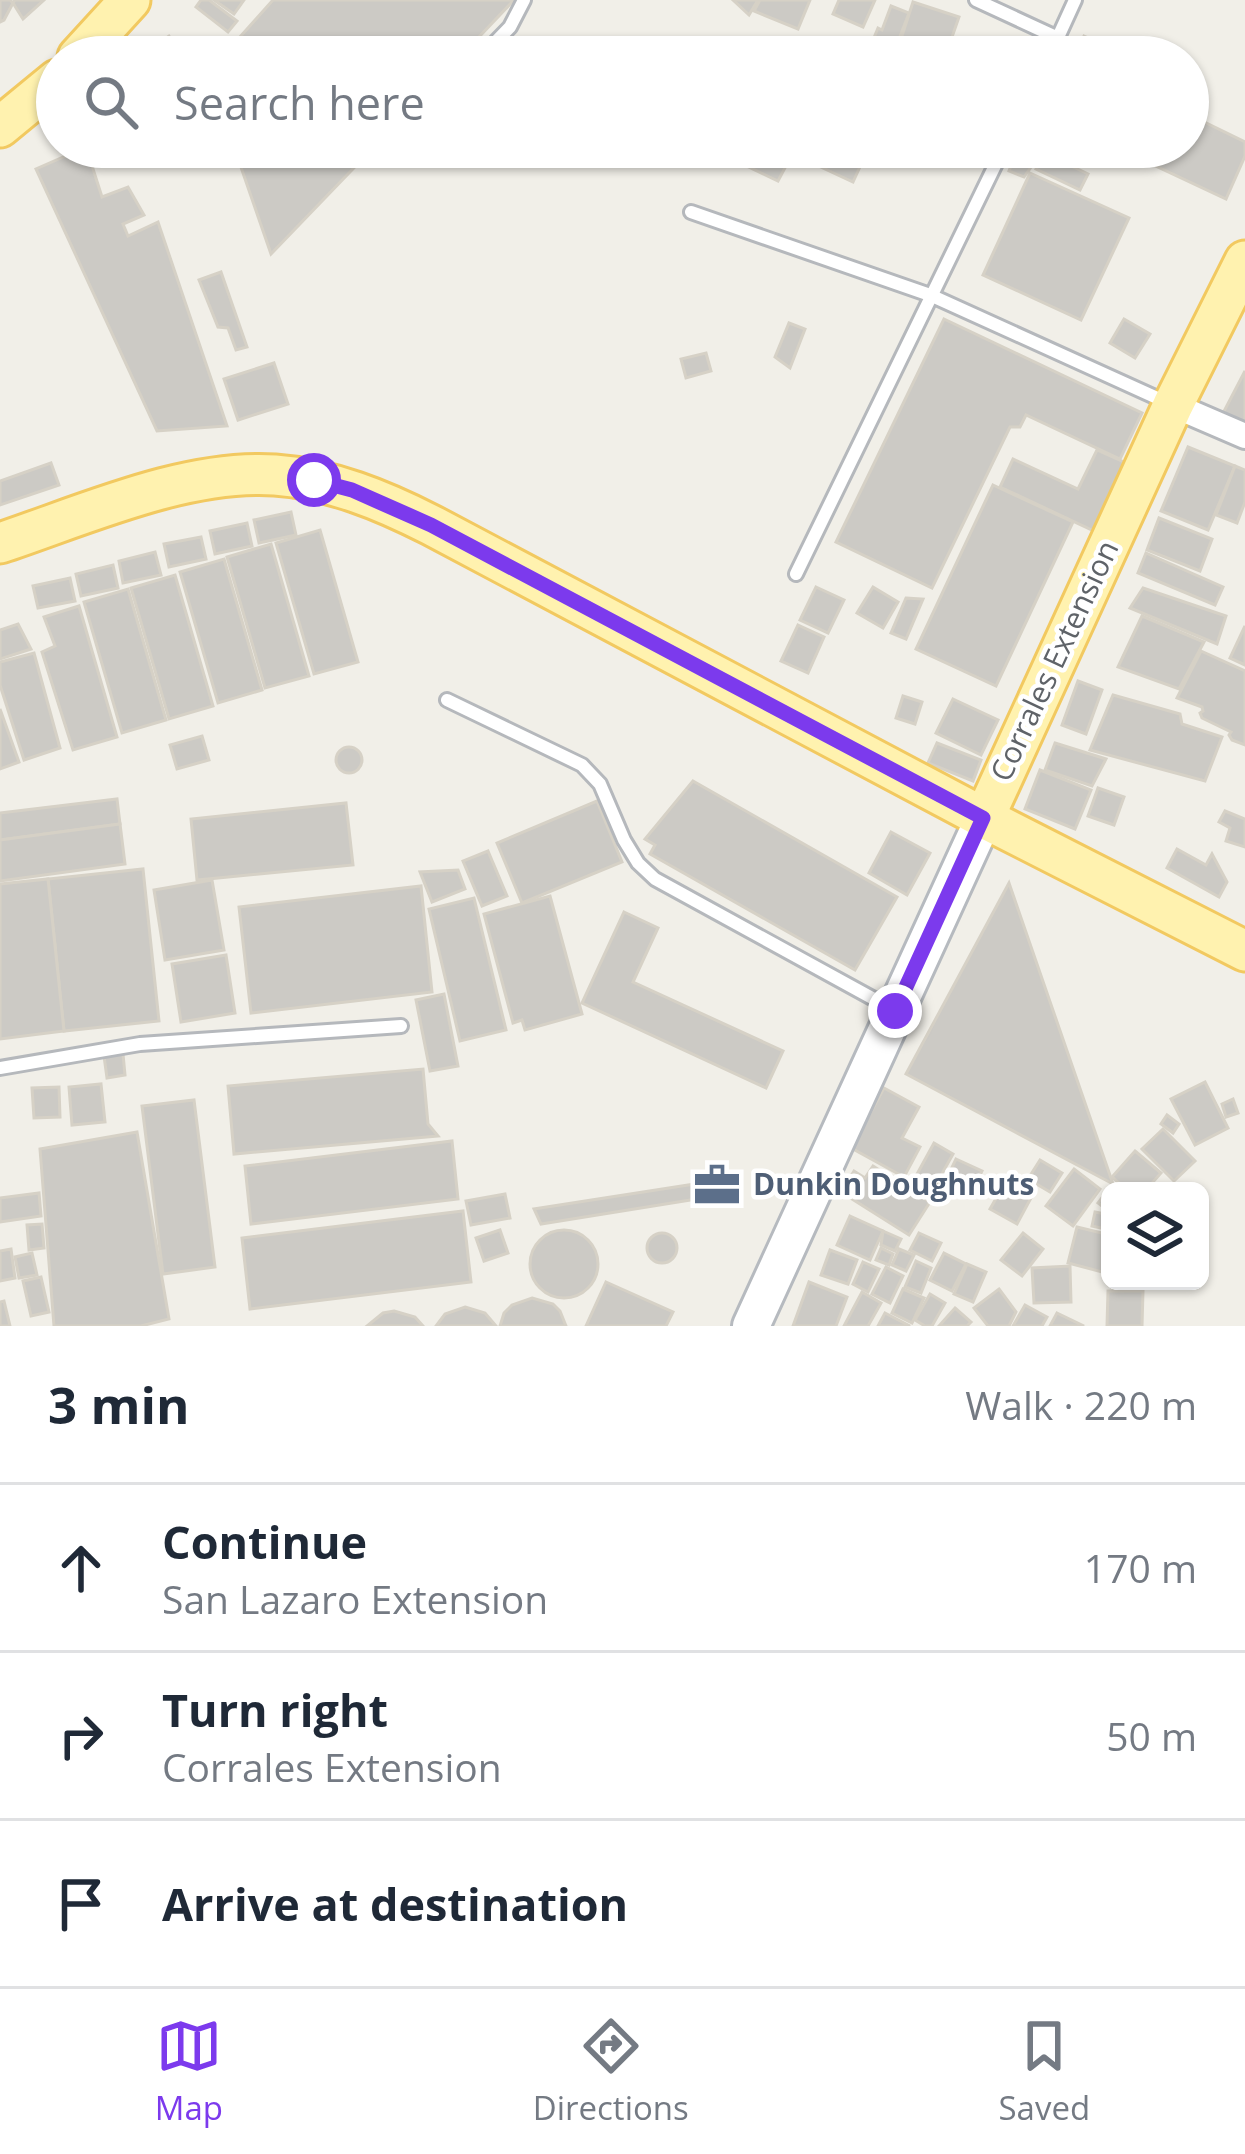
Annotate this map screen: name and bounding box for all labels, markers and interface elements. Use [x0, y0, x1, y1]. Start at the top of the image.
search box [36, 36, 1209, 168]
icon: search [78, 69, 144, 135]
text: Search here [174, 72, 425, 133]
route start [287, 453, 341, 507]
street label: Corrales Extension [980, 533, 1127, 787]
route end [868, 984, 922, 1038]
office icon: Dunkin Doughnuts [692, 1160, 742, 1210]
place label: Dunkin Doughnuts [753, 1163, 1034, 1204]
map controls [1101, 1182, 1209, 1290]
button: layers [1101, 1182, 1209, 1290]
text: 3 min [48, 1369, 190, 1439]
text: Walk · 220 m [965, 1378, 1197, 1431]
text: Continue [162, 1511, 367, 1572]
icon: ahead [48, 1535, 114, 1601]
text: 170 m [1084, 1541, 1197, 1594]
text: San Lazaro Extension [162, 1572, 548, 1625]
text: Turn right [162, 1679, 388, 1740]
icon: right [48, 1703, 114, 1769]
text: 50 m [1106, 1709, 1197, 1762]
text: Corrales Extension [162, 1740, 502, 1793]
icon: arrive [48, 1871, 114, 1937]
text: Arrive at destination [162, 1873, 628, 1934]
tab: Map [155, 2013, 223, 2130]
tab: Directions [533, 2013, 689, 2130]
tab: Saved [998, 2013, 1090, 2130]

